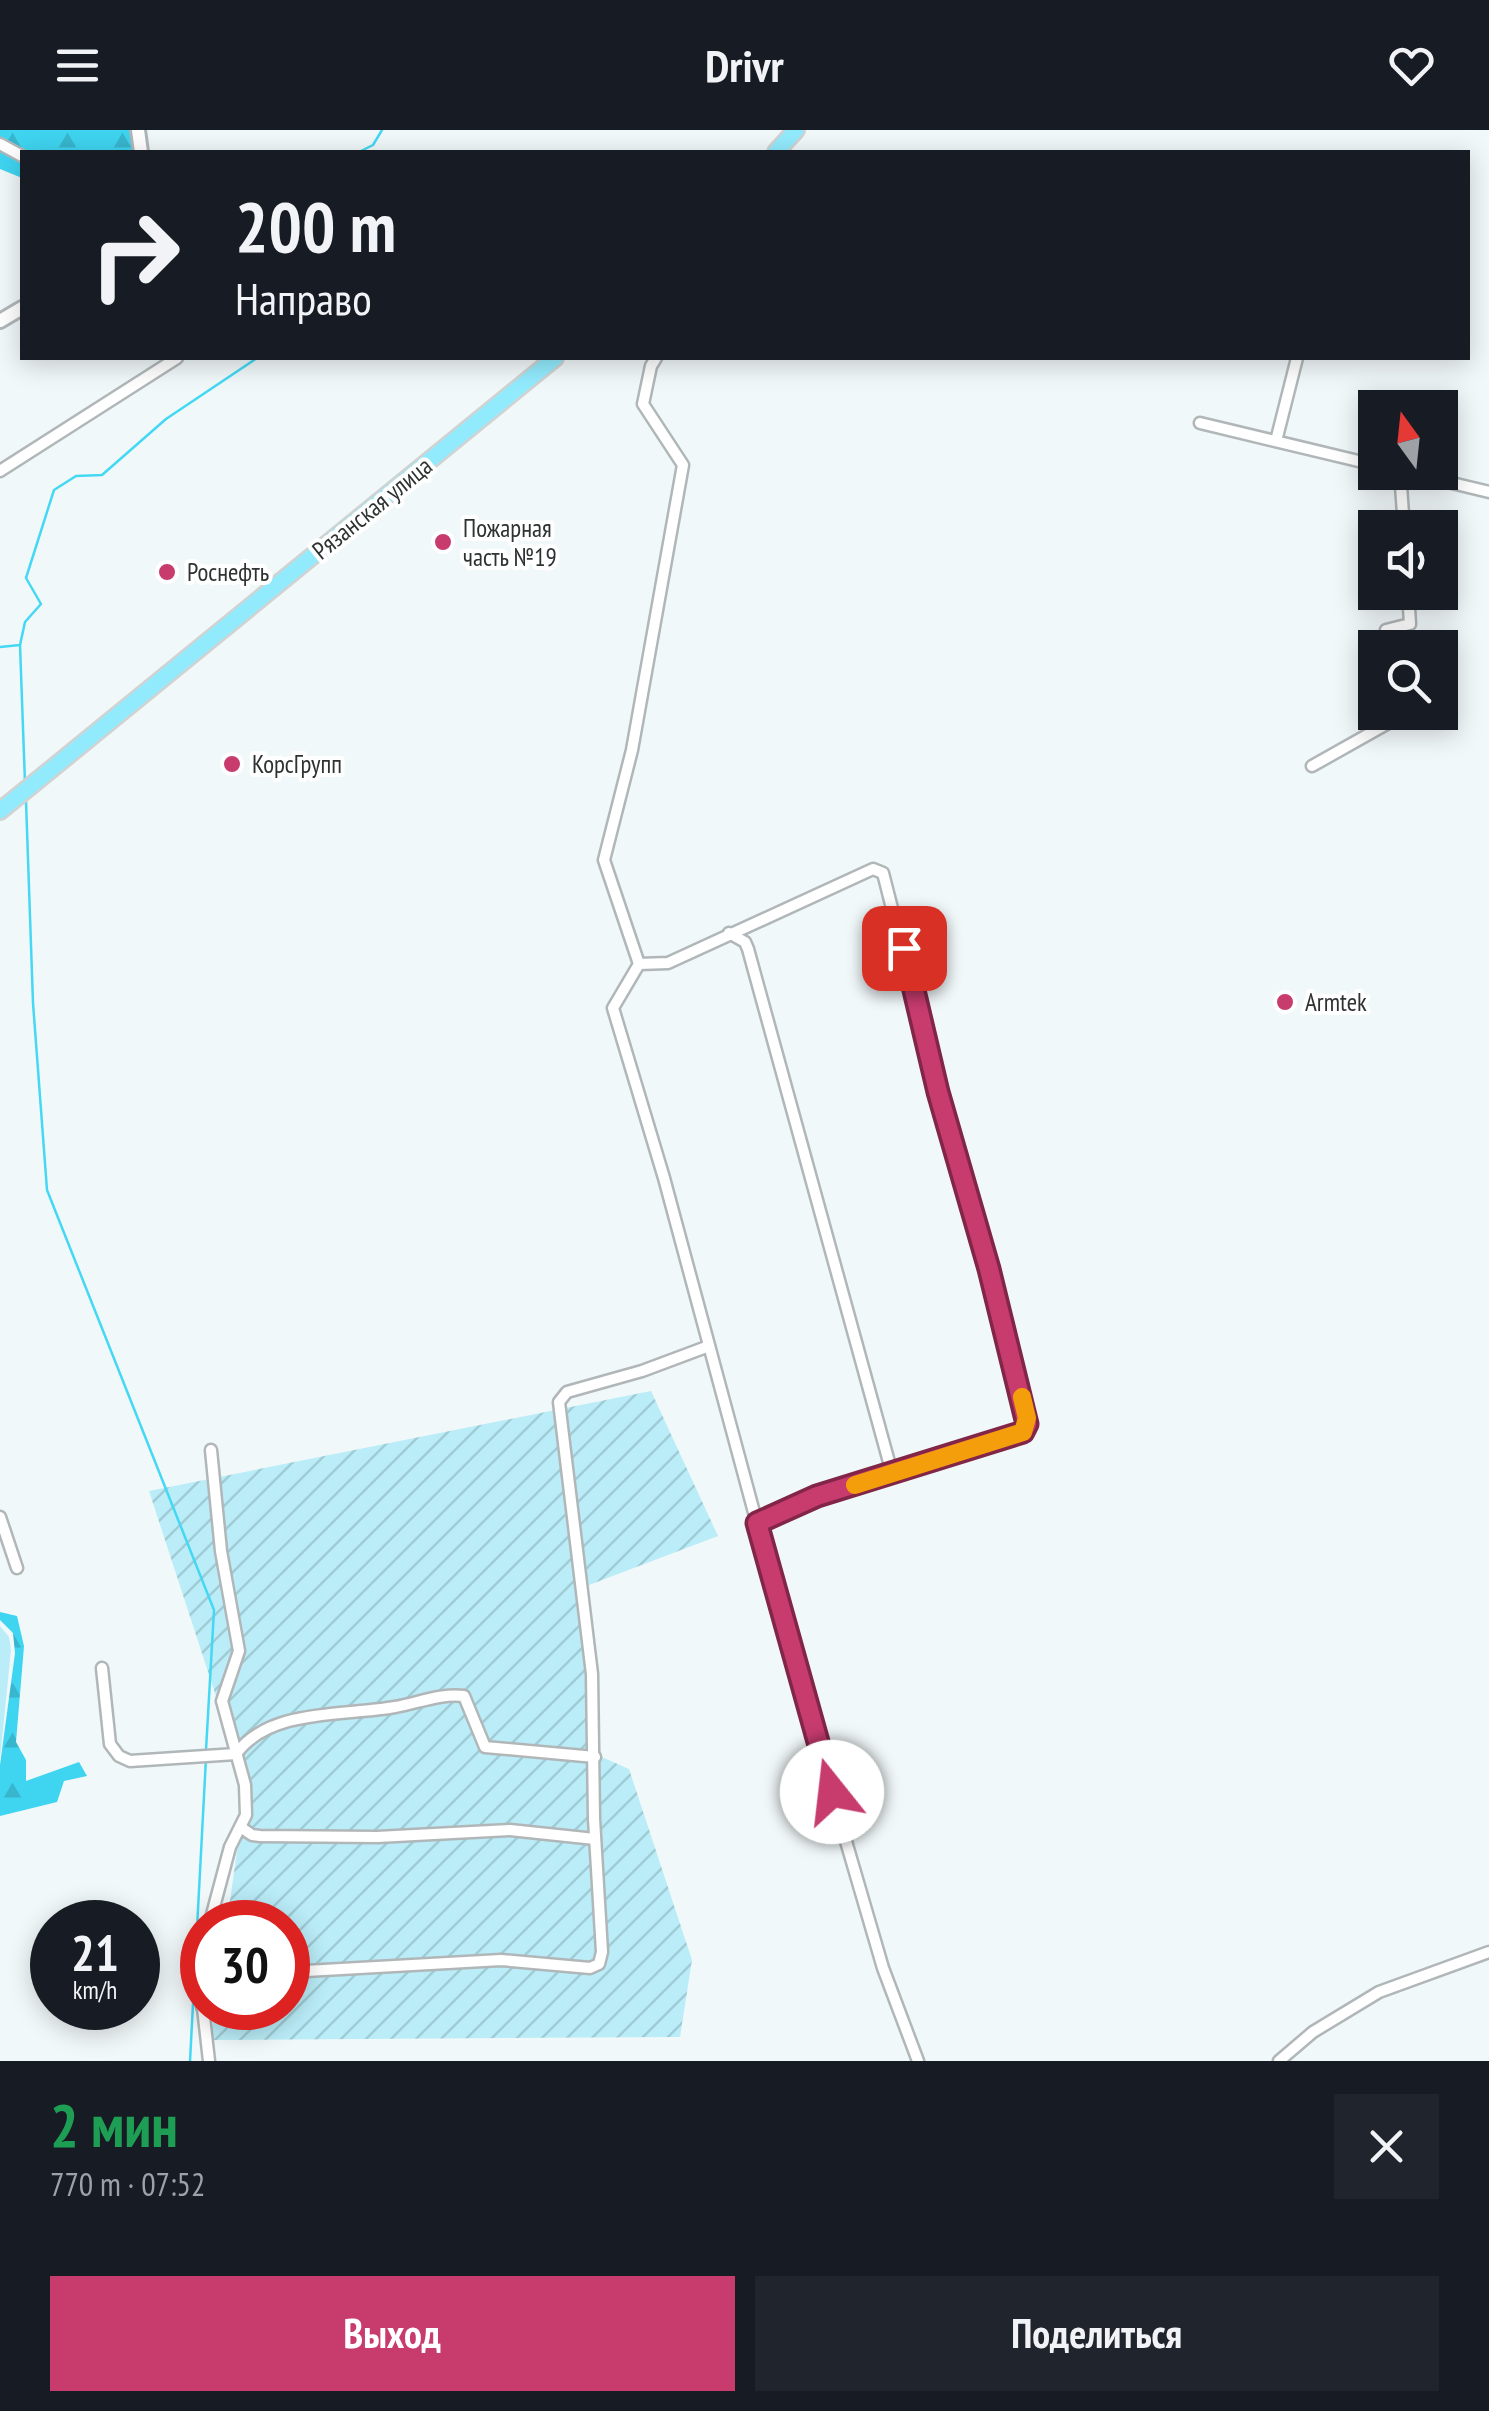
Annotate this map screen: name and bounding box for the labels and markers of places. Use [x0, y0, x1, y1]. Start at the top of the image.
place label: Пожарная часть №19 [463, 512, 557, 573]
marker: Пожарная часть №19 [432, 531, 454, 553]
place label: Роснефть [187, 556, 269, 588]
marker: Роснефть [156, 561, 178, 583]
place label: КорсГрупп [252, 748, 342, 780]
marker: КорсГрупп [221, 753, 243, 775]
pin [862, 906, 947, 991]
place label: Armtek [1305, 986, 1367, 1018]
marker: Armtek [1274, 991, 1296, 1013]

